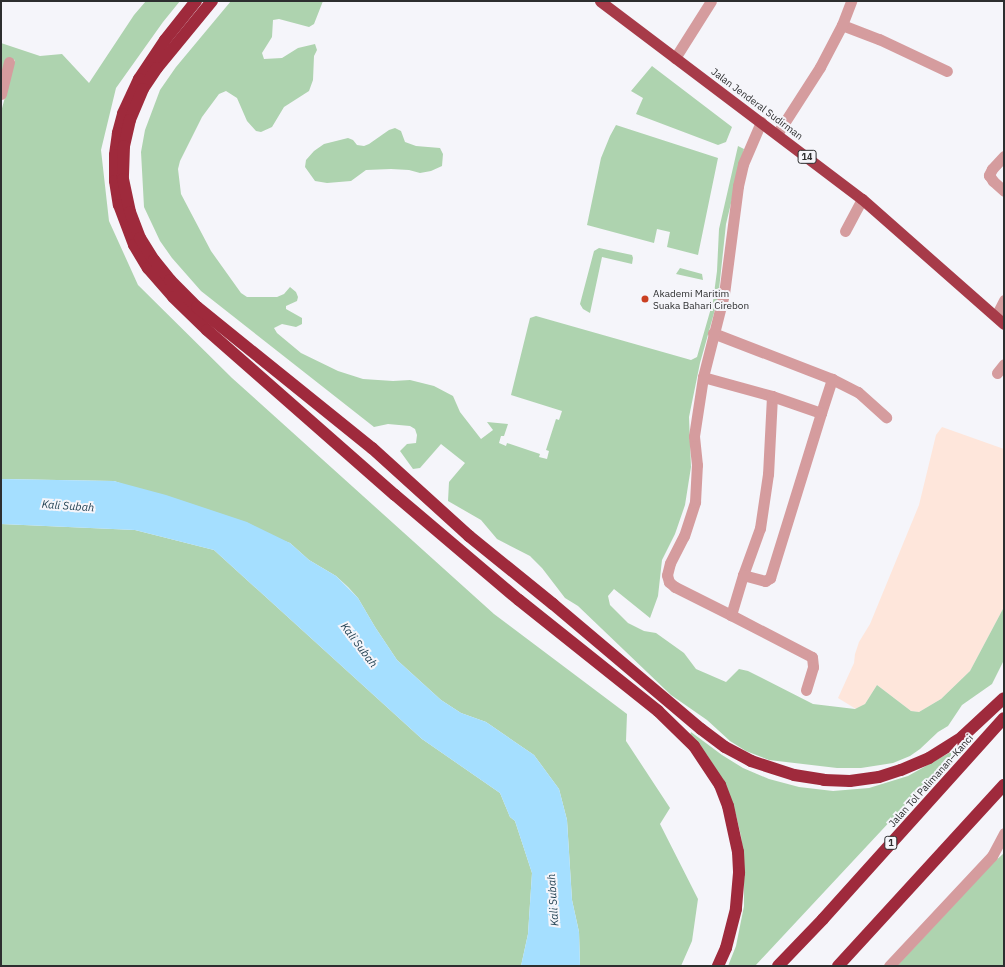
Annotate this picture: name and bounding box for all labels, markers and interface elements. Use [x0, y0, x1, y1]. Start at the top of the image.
street label: Jalan Jenderal Sudirman [709, 66, 805, 142]
road number: 14 [797, 150, 817, 164]
place label: Akademi Maritim Suaka Bahari Cirebon [653, 287, 749, 310]
marker: Akademi Maritim Suaka Bahari Cirebon [640, 294, 650, 304]
water label: Kali Subah [41, 498, 95, 514]
water label: Kali Subah [338, 620, 380, 670]
street label: Jalan Tol Palimanan–Kanci [886, 732, 976, 830]
road number: 1 [884, 836, 898, 850]
water label: Kali Subah [545, 873, 561, 927]

